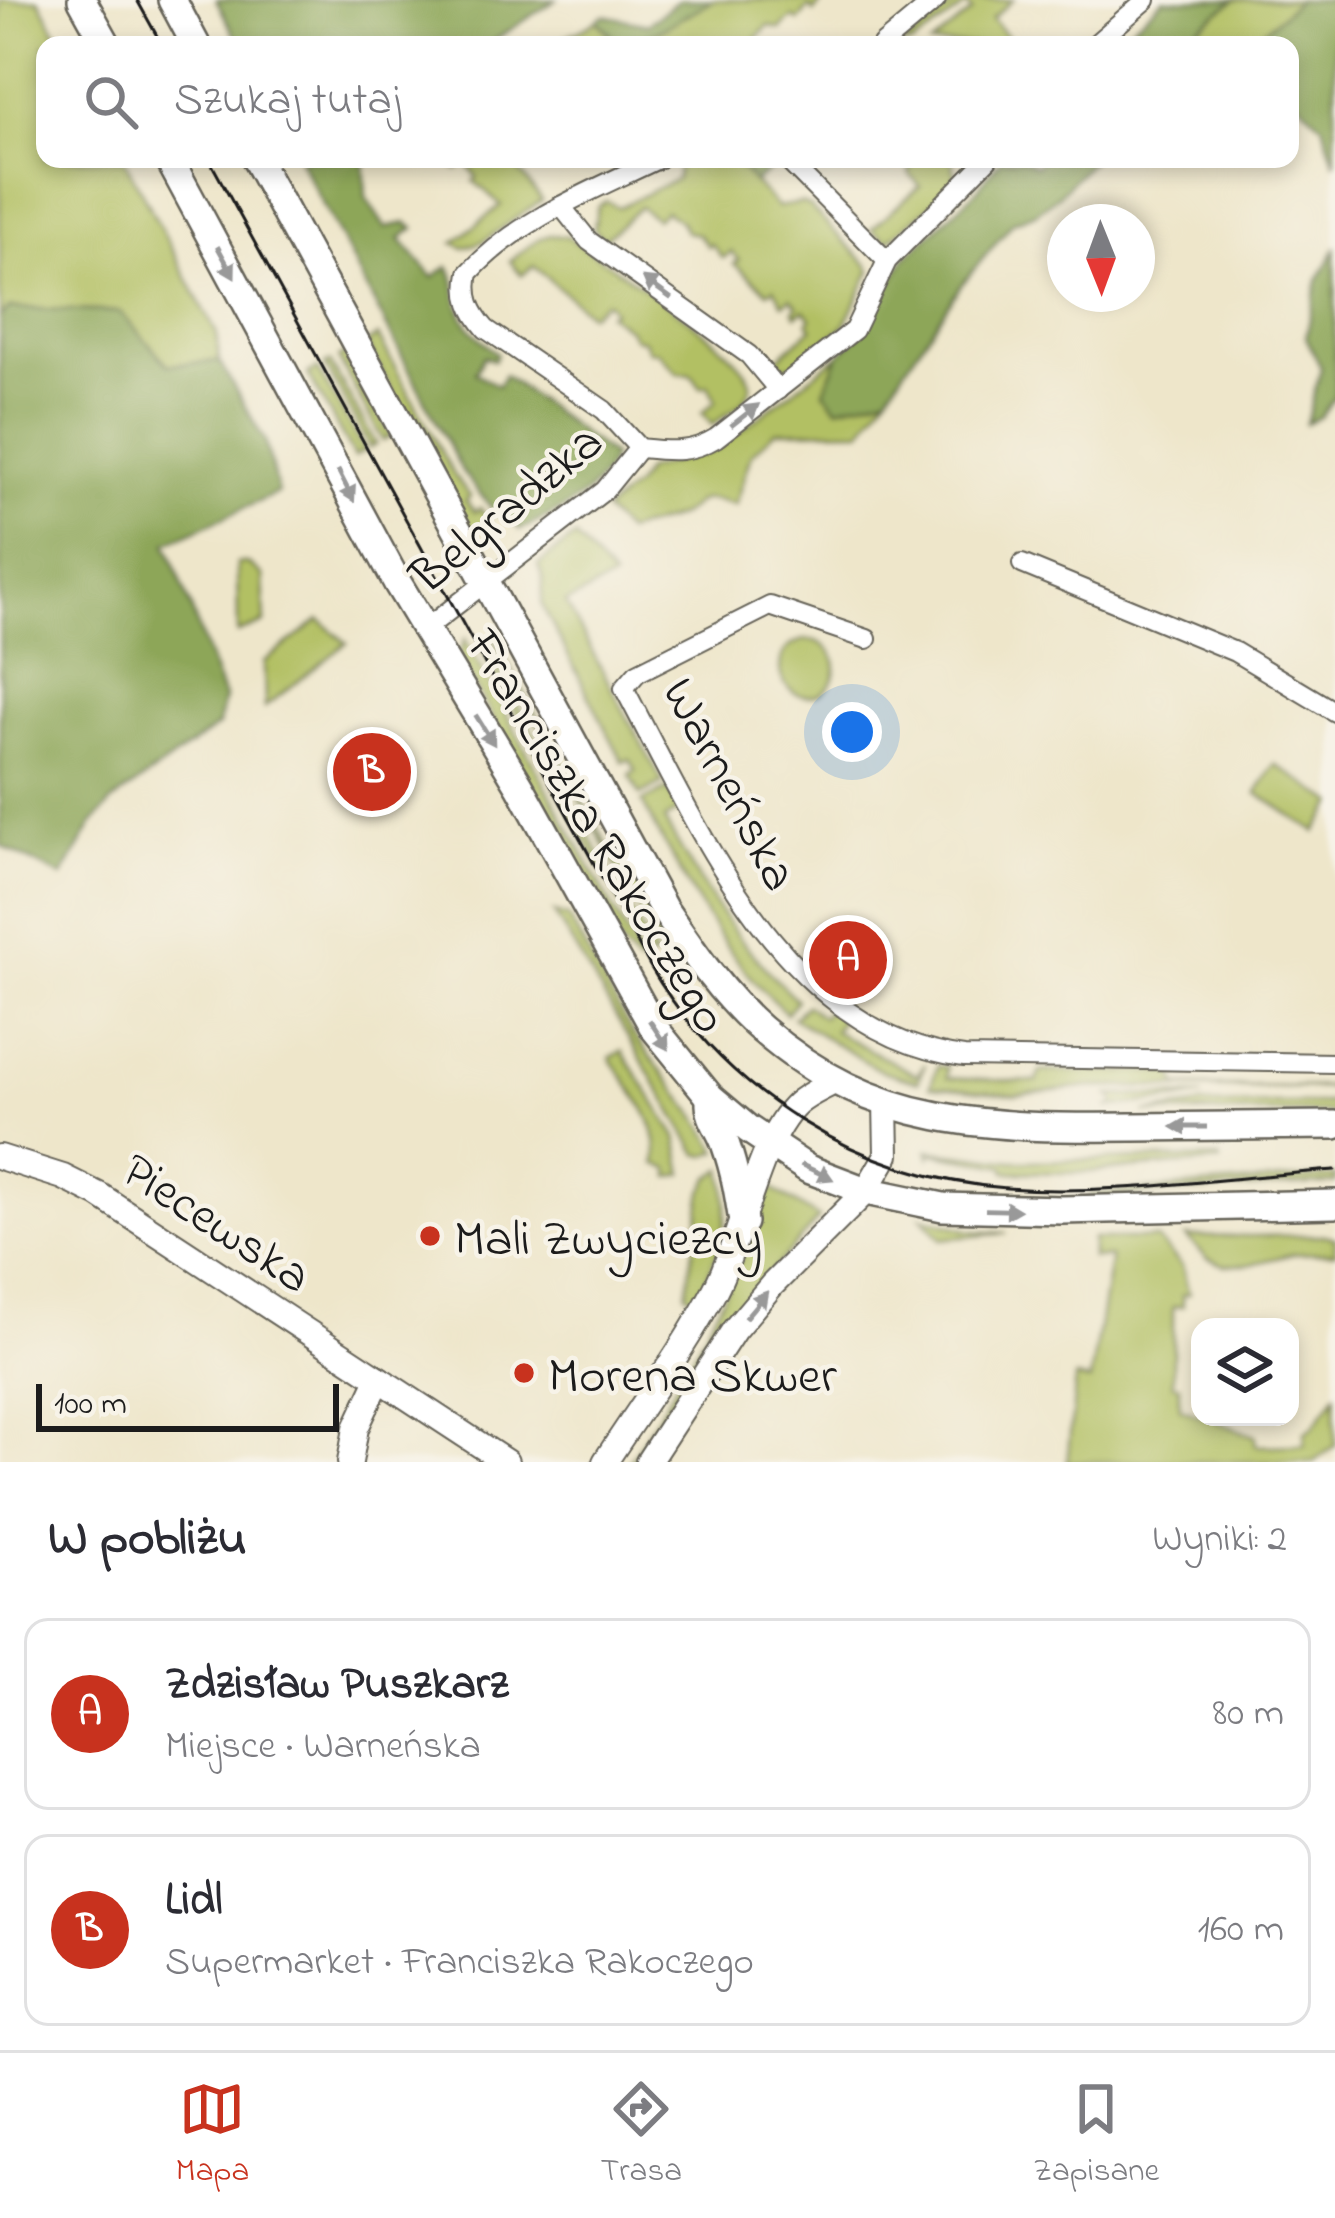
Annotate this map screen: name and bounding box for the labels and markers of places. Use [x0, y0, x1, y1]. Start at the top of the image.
pin: B [333, 727, 411, 817]
pin: A [809, 915, 887, 1005]
place label: Mali Zwyciezcy [454, 1204, 762, 1279]
marker: Mali Zwyciezcy [417, 1223, 443, 1249]
place label: Morena Skwer [548, 1341, 837, 1416]
marker: Morena Skwer [511, 1360, 537, 1386]

